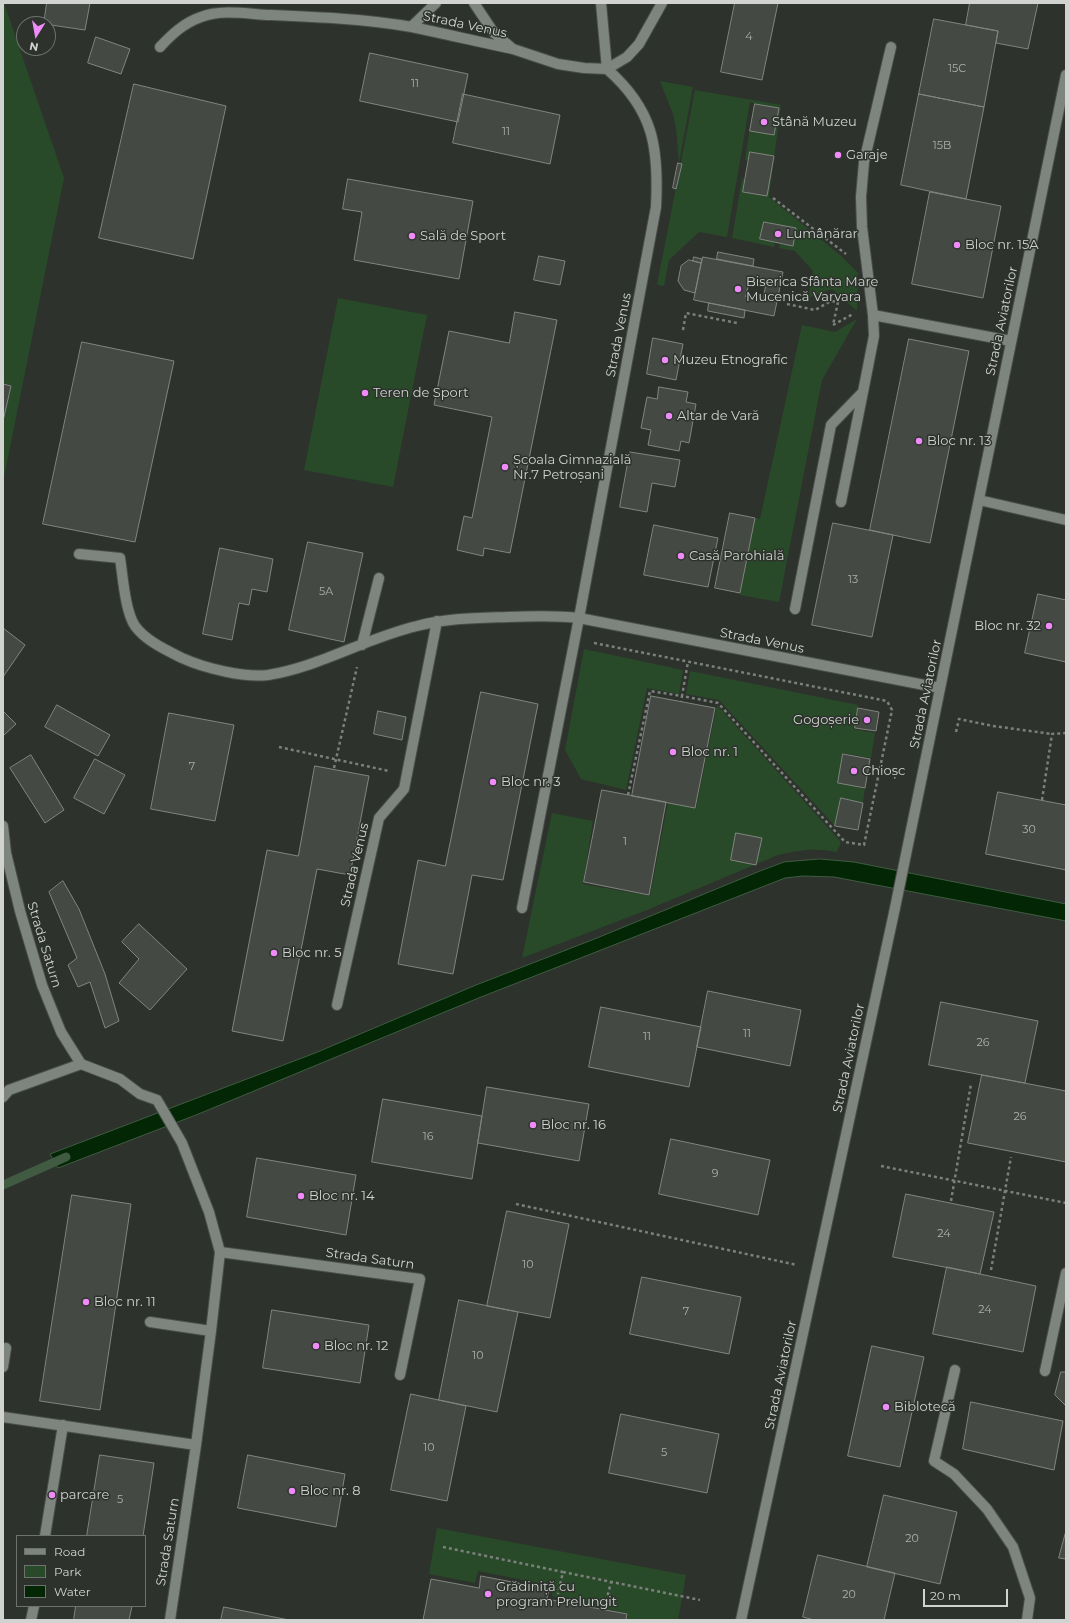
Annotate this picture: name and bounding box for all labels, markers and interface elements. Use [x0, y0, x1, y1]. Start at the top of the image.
street label: Strada Venus [422, 8, 508, 42]
north arrow [16, 16, 56, 56]
house number: 4 [745, 30, 753, 44]
text: N [28, 39, 40, 55]
house number: 15C [948, 62, 966, 76]
house number: 11 [411, 77, 419, 91]
place label: Stână Muzeu [772, 114, 857, 130]
marker: Stână Muzeu [759, 117, 769, 127]
house number: 11 [502, 125, 510, 139]
house number: 15B [933, 139, 951, 153]
place label: Garaje [846, 147, 887, 163]
marker: Garaje [833, 150, 843, 160]
place label: Lumânărar [786, 226, 858, 242]
place label: Sală de Sport [420, 228, 506, 244]
marker: Lumânărar [773, 229, 783, 239]
marker: Sală de Sport [407, 231, 417, 241]
place label: Bloc nr. 15A [965, 237, 1039, 253]
marker: Bloc nr. 15A [952, 240, 962, 250]
street label: Strada Aviatorilor [983, 265, 1021, 377]
place label: Biserica Sfânta Mare Mucenică Varvara [746, 274, 878, 305]
marker: Biserica Sfânta Mare Mucenică Varvara [733, 284, 743, 294]
street label: Strada Venus [603, 291, 635, 379]
place label: Muzeu Etnografic [673, 352, 788, 368]
marker: Muzeu Etnografic [660, 355, 670, 365]
place label: Teren de Sport [373, 385, 468, 401]
marker: Teren de Sport [360, 388, 370, 398]
place label: Altar de Vară [677, 408, 759, 424]
marker: Altar de Vară [664, 411, 674, 421]
place label: Bloc nr. 13 [927, 433, 991, 449]
marker: Bloc nr. 13 [914, 436, 924, 446]
place label: Școala Gimnazială Nr.7 Petroșani [513, 452, 631, 483]
marker: Școala Gimnazială Nr.7 Petroșani [500, 462, 510, 472]
place label: Casă Parohială [689, 548, 784, 564]
marker: Casă Parohială [676, 551, 686, 561]
house number: 13 [848, 573, 858, 587]
house number: 5A [319, 585, 333, 599]
place label: Bloc nr. 32 [974, 618, 1041, 634]
marker: Bloc nr. 32 [1044, 621, 1054, 631]
street label: Strada Venus [718, 625, 806, 657]
street label: Strada Aviatorilor [907, 638, 945, 750]
place label: Gogoșerie [793, 712, 859, 728]
marker: Gogoșerie [862, 715, 872, 725]
place label: Bloc nr. 1 [681, 744, 738, 760]
marker: Bloc nr. 1 [668, 747, 678, 757]
house number: 7 [189, 760, 195, 774]
place label: Chioșc [862, 763, 905, 779]
marker: Chioșc [849, 766, 859, 776]
place label: Bloc nr. 3 [501, 774, 561, 790]
marker: Bloc nr. 3 [488, 777, 498, 787]
street label: Strada Venus [338, 822, 372, 908]
house number: 30 [1022, 823, 1036, 837]
house number: 1 [623, 835, 627, 849]
street label: Strada Saturn [24, 900, 64, 990]
place label: Bloc nr. 5 [282, 945, 342, 961]
marker: Bloc nr. 5 [269, 948, 279, 958]
street label: Strada Aviatorilor [830, 1002, 868, 1114]
house number: 11 [743, 1027, 751, 1041]
house number: 11 [643, 1030, 651, 1044]
house number: 26 [977, 1036, 989, 1050]
house number: 26 [1014, 1110, 1026, 1124]
place label: Bloc nr. 16 [541, 1117, 606, 1133]
marker: Bloc nr. 16 [528, 1120, 538, 1130]
house number: 16 [423, 1130, 433, 1144]
house number: 9 [712, 1167, 718, 1181]
place label: Bloc nr. 14 [309, 1188, 374, 1204]
marker: Bloc nr. 14 [296, 1191, 306, 1201]
house number: 24 [937, 1227, 951, 1241]
street label: Strada Saturn [325, 1245, 415, 1273]
house number: 10 [522, 1258, 534, 1272]
place label: Bloc nr. 11 [94, 1294, 156, 1310]
marker: Bloc nr. 11 [81, 1297, 91, 1307]
house number: 24 [978, 1303, 992, 1317]
house number: 7 [683, 1305, 689, 1319]
street label: Strada Aviatorilor [762, 1319, 800, 1431]
place label: Bloc nr. 12 [324, 1338, 388, 1354]
marker: Bloc nr. 12 [311, 1341, 321, 1351]
house number: 10 [472, 1349, 484, 1363]
place label: Biblotecă [894, 1399, 956, 1415]
marker: Biblotecă [881, 1402, 891, 1412]
house number: 10 [423, 1441, 435, 1455]
house number: 5 [661, 1446, 667, 1460]
place label: Bloc nr. 8 [300, 1483, 361, 1499]
marker: Bloc nr. 8 [287, 1486, 297, 1496]
place label: parcare [60, 1487, 109, 1503]
marker: parcare [47, 1490, 57, 1500]
house number: 5 [117, 1493, 123, 1507]
street label: Strada Saturn [153, 1497, 183, 1587]
house number: 20 [905, 1532, 919, 1546]
legend [16, 1535, 146, 1607]
text: Road [54, 1544, 85, 1559]
text: Park [54, 1564, 81, 1579]
place label: Grădiniță cu program Prelungit [496, 1579, 617, 1610]
scale bar [925, 1581, 1010, 1607]
text: Water [54, 1584, 90, 1599]
house number: 20 [842, 1588, 856, 1602]
text: 20 m [930, 1588, 961, 1603]
marker: Grădiniță cu program Prelungit [483, 1589, 493, 1599]

